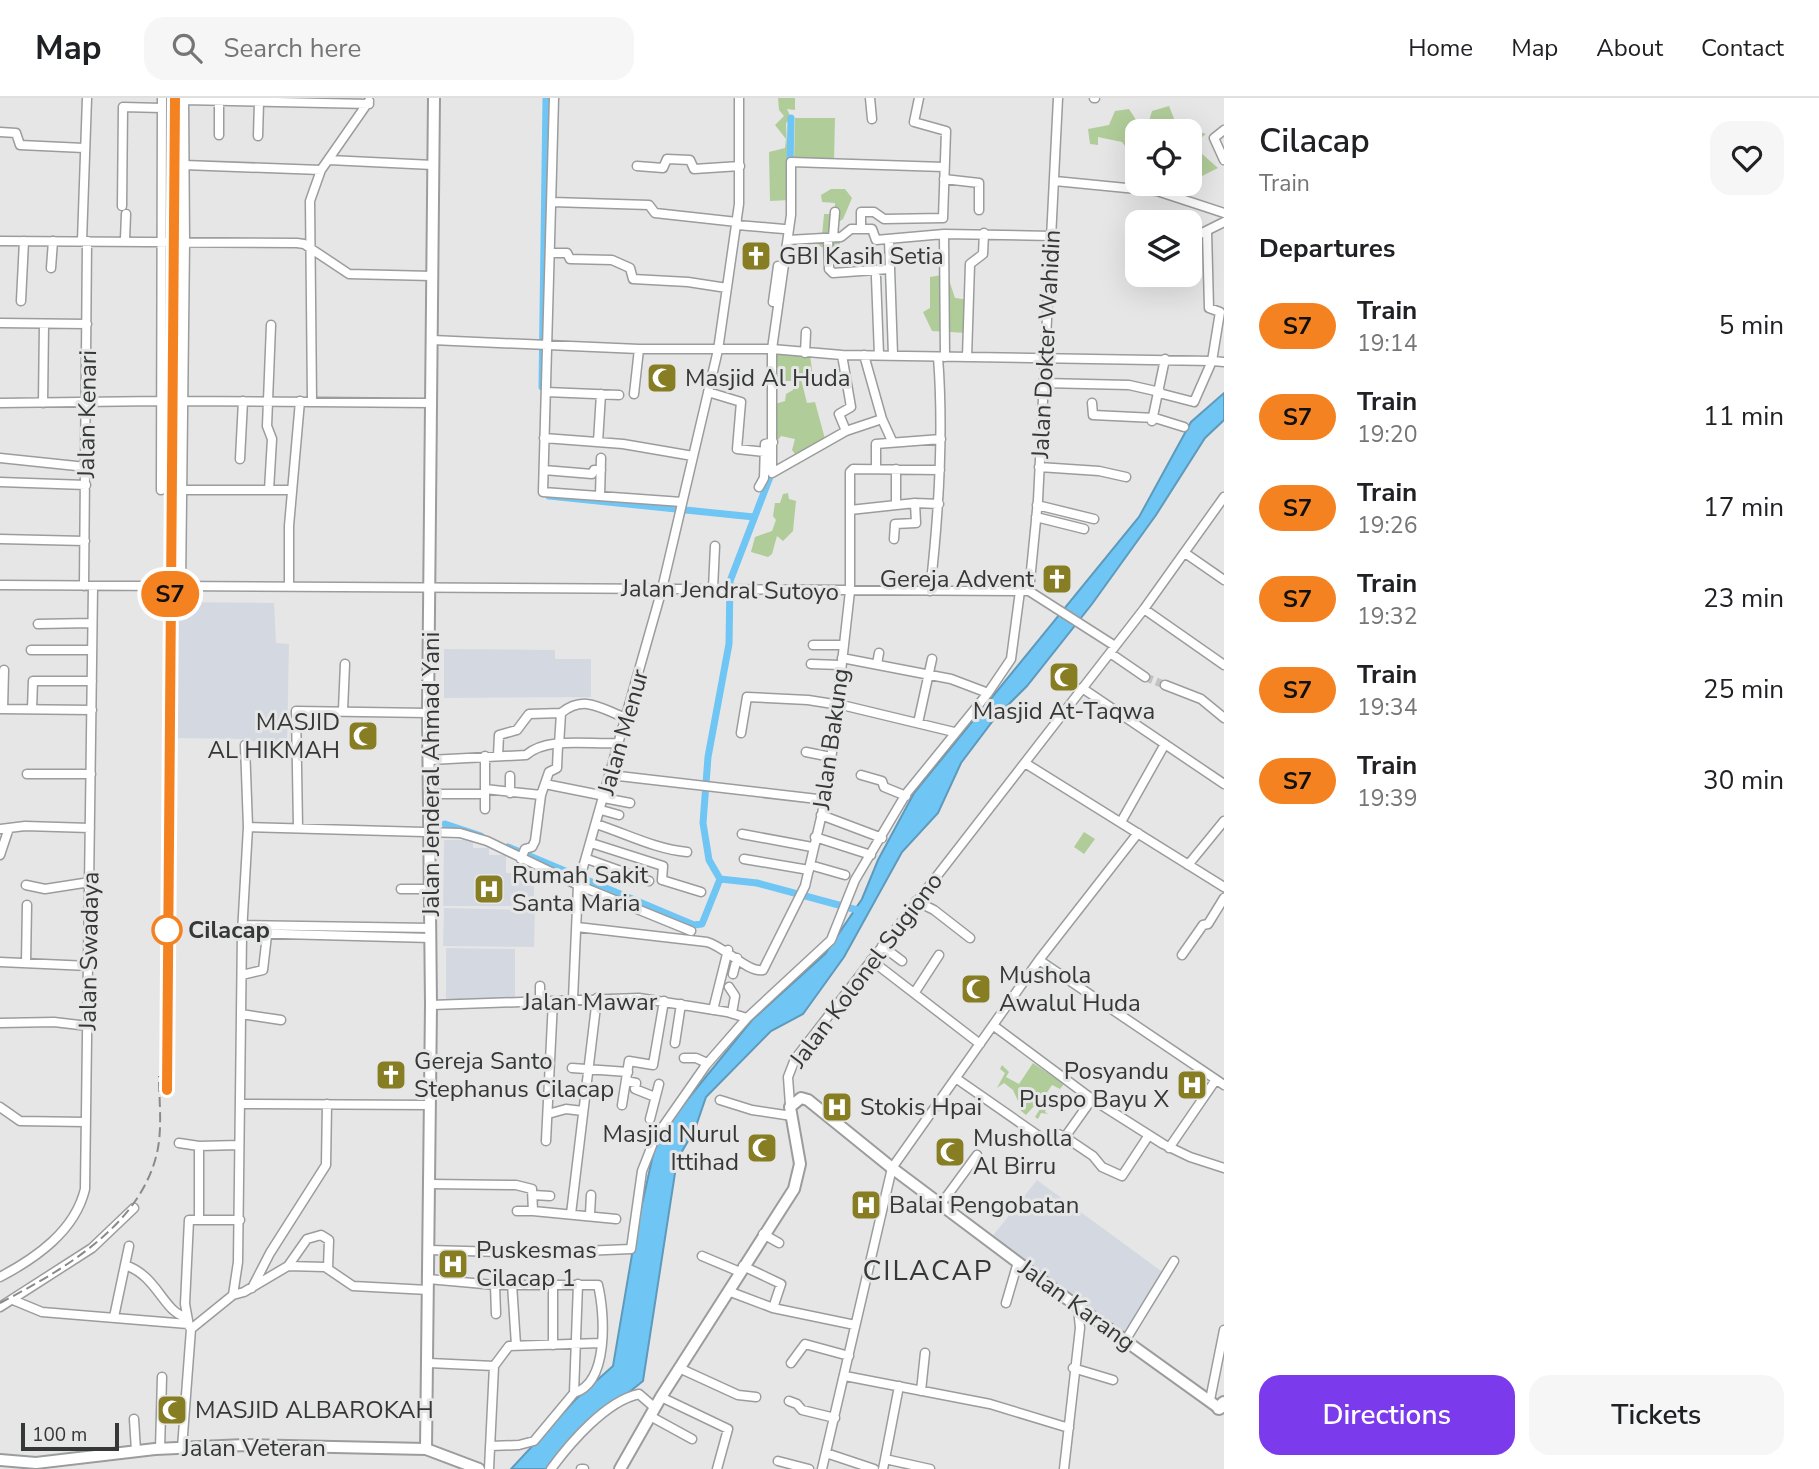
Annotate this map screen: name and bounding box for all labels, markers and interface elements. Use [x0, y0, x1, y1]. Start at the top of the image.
search box [144, 17, 634, 80]
text: Map [35, 26, 102, 71]
icon: search [168, 29, 206, 67]
text: Search here [224, 31, 361, 66]
text: Home [1408, 32, 1473, 64]
text: Map [1511, 32, 1558, 64]
text: About [1596, 32, 1663, 64]
text: Contact [1701, 32, 1784, 64]
map controls [1125, 119, 1202, 287]
button: locate [1125, 119, 1202, 196]
text: Cilacap [1259, 119, 1370, 164]
button: heart [1710, 121, 1784, 195]
text: Train [1259, 168, 1310, 199]
button: layers [1125, 210, 1202, 287]
street label: Jalan Dokter Wahidin [1024, 229, 1068, 460]
text: Departures [1259, 231, 1395, 266]
church icon: GBI Kasih Setia [739, 239, 773, 273]
place label: GBI Kasih Setia [779, 240, 944, 272]
text: Train [1357, 293, 1417, 328]
text: 5 min [1719, 308, 1784, 343]
text: S7 [1283, 310, 1312, 342]
text: 19:14 [1357, 328, 1417, 359]
street label: Jalan Kenari [70, 350, 104, 479]
mosque icon: Masjid Al Huda [645, 361, 679, 395]
place label: Masjid Al Huda [685, 362, 850, 394]
text: Train [1357, 384, 1417, 419]
text: 11 min [1703, 399, 1784, 434]
text: S7 [1283, 401, 1312, 433]
text: 19:20 [1357, 419, 1417, 450]
text: Train [1357, 475, 1417, 510]
text: 17 min [1703, 490, 1784, 525]
text: S7 [1283, 492, 1312, 524]
text: 19:26 [1357, 510, 1417, 541]
church icon: Gereja Advent [1040, 562, 1074, 596]
place label: Gereja Advent [880, 563, 1035, 595]
text: Train [1357, 566, 1417, 601]
line badge: S7 [138, 571, 202, 617]
street label: Jalan Jendral Sutoyo [620, 572, 839, 608]
text: S7 [155, 578, 185, 610]
text: 23 min [1703, 581, 1784, 616]
text: S7 [1283, 583, 1312, 615]
text: 19:32 [1357, 601, 1417, 632]
street label: Jalan Jenderal Ahmad Yani [415, 632, 447, 917]
text: Train [1357, 657, 1417, 692]
mosque icon: Masjid At-Taqwa [1047, 660, 1081, 694]
street label: Jalan Menur [590, 665, 656, 799]
street label: Jalan Bakung [805, 666, 857, 813]
text: 25 min [1703, 672, 1784, 707]
text: S7 [1283, 674, 1312, 706]
text: 19:34 [1357, 692, 1417, 723]
place label: Masjid At-Taqwa [973, 695, 1155, 727]
place label: MASJID AL HIKMAH [208, 706, 340, 766]
mosque icon: MASJID AL HIKMAH [346, 719, 380, 753]
text: Train [1357, 748, 1417, 783]
text: 30 min [1703, 763, 1784, 798]
text: S7 [1283, 765, 1312, 797]
text: 19:39 [1357, 783, 1417, 814]
place label: Rumah Sakit Santa Maria [512, 859, 649, 919]
street label: Jalan Kolonel Sugiono [781, 866, 950, 1075]
street label: Jalan Swadaya [72, 871, 106, 1032]
hospital icon: Rumah Sakit Santa Maria [472, 872, 506, 906]
place label: Cilacap [188, 914, 270, 946]
marker: Cilacap [152, 915, 182, 945]
place label: Mushola Awalul Huda [999, 959, 1141, 1019]
mosque icon: Mushola Awalul Huda [959, 972, 993, 1006]
street label: Jalan Mawar [522, 986, 658, 1018]
place label: Gereja Santo Stephanus Cilacap [414, 1045, 614, 1105]
place label: Posyandu Puspo Bayu X [1019, 1055, 1169, 1115]
church icon: Gereja Santo Stephanus Cilacap [374, 1058, 408, 1092]
hospital icon: Posyandu Puspo Bayu X [1175, 1068, 1209, 1102]
hospital icon: Stokis Hpai [820, 1090, 854, 1124]
place label: Stokis Hpai [860, 1091, 982, 1123]
place label: Masjid Nurul Ittihad [602, 1118, 739, 1178]
place label: Musholla Al Birru [973, 1122, 1072, 1182]
mosque icon: Masjid Nurul Ittihad [745, 1131, 779, 1165]
mosque icon: Musholla Al Birru [933, 1135, 967, 1169]
hospital icon: Balai Pengobatan [849, 1188, 883, 1222]
place label: Balai Pengobatan [889, 1189, 1079, 1221]
place label: Puskesmas Cilacap 1 [476, 1234, 597, 1294]
hospital icon: Puskesmas Cilacap 1 [436, 1247, 470, 1281]
street label: Jalan Karang [1011, 1251, 1142, 1358]
district label: CILACAP [862, 1252, 994, 1290]
button: Directions [1259, 1375, 1515, 1455]
button: Tickets [1529, 1375, 1784, 1455]
mosque icon: MASJID ALBAROKAH [155, 1393, 189, 1427]
place label: MASJID ALBAROKAH [195, 1394, 434, 1426]
scale bar [21, 1420, 119, 1452]
text: 100 m [32, 1422, 87, 1448]
street label: Jalan Veteran [181, 1432, 326, 1464]

